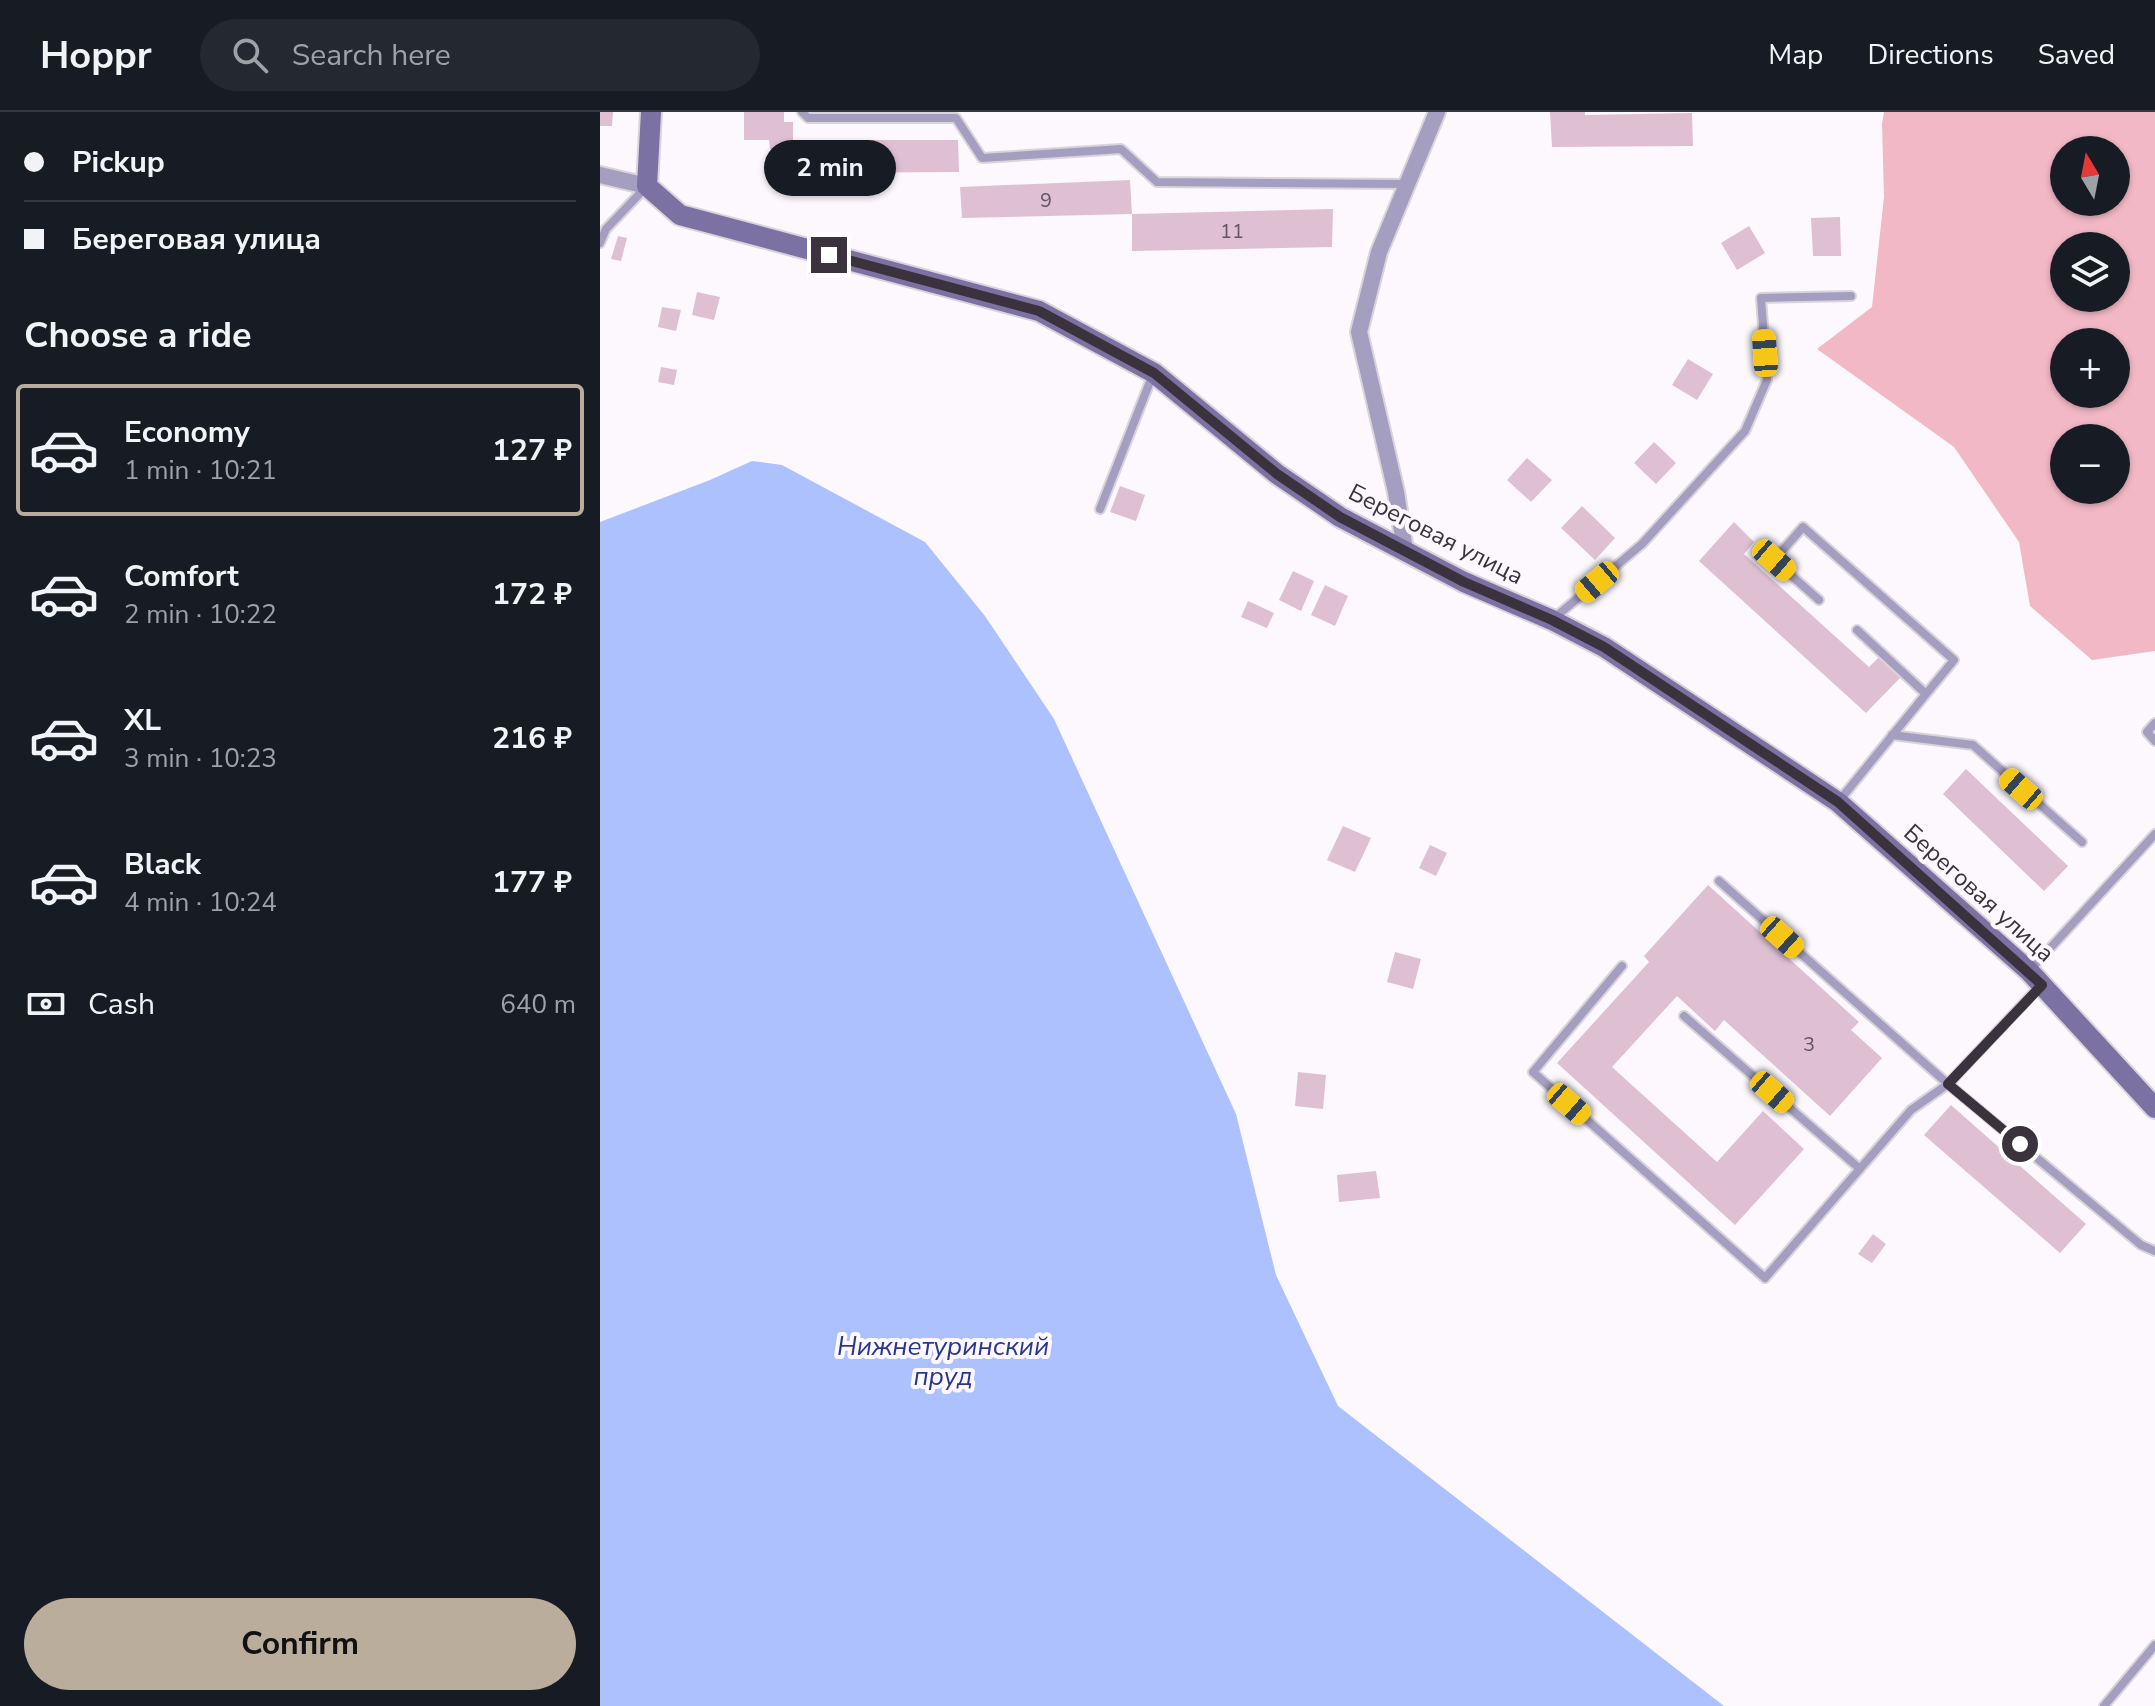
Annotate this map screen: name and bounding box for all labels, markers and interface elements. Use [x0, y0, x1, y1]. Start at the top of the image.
search box [200, 19, 760, 91]
text: Hoppr [40, 30, 152, 81]
icon: search [228, 33, 272, 77]
text: Search here [292, 35, 451, 76]
text: Map [1768, 36, 1823, 74]
text: Directions [1867, 36, 1994, 74]
text: Saved [2038, 36, 2115, 74]
north arrow [2050, 136, 2130, 216]
map controls [2050, 136, 2130, 504]
callout: 2 min [763, 139, 895, 195]
text: Pickup [72, 142, 165, 183]
text: 2 min [796, 150, 864, 185]
house number: 9 [1040, 187, 1052, 214]
house number: 11 [1220, 218, 1244, 245]
text: Береговая улица [72, 219, 321, 260]
button: layers [2050, 232, 2130, 312]
route end [811, 237, 847, 273]
text: Choose a ride [24, 311, 252, 360]
car [1751, 328, 1779, 378]
button: + [2050, 328, 2130, 408]
text: Economy [124, 412, 250, 453]
icon: car [28, 414, 100, 486]
button: − [2050, 424, 2130, 504]
text: 127 ₽ [492, 430, 572, 471]
text: 1 min · 10:21 [124, 453, 277, 488]
street label: Береговая улица [1343, 476, 1529, 592]
car [1748, 535, 1800, 585]
text: Comfort [124, 556, 239, 597]
car [1571, 557, 1623, 607]
icon: car [28, 558, 100, 630]
text: 172 ₽ [492, 574, 572, 615]
text: 2 min · 10:22 [124, 597, 277, 632]
text: XL [124, 700, 161, 741]
icon: car [28, 702, 100, 774]
text: 216 ₽ [492, 718, 572, 759]
text: 3 min · 10:23 [124, 741, 277, 776]
car [1995, 764, 2047, 814]
street label: Береговая улица [1897, 817, 2061, 969]
text: Black [124, 844, 201, 885]
icon: car [28, 846, 100, 918]
text: 177 ₽ [492, 862, 572, 903]
text: 4 min · 10:24 [124, 885, 277, 920]
car [1756, 912, 1808, 962]
icon: cash [24, 982, 68, 1026]
text: Cash [88, 984, 155, 1025]
text: 640 m [500, 987, 576, 1022]
house number: 3 [1803, 1031, 1815, 1058]
car [1746, 1067, 1798, 1117]
car [1543, 1079, 1595, 1129]
route start [2002, 1126, 2038, 1162]
water label: Нижнетуринский пруд [837, 1329, 1049, 1394]
button: Confirm [24, 1598, 576, 1690]

